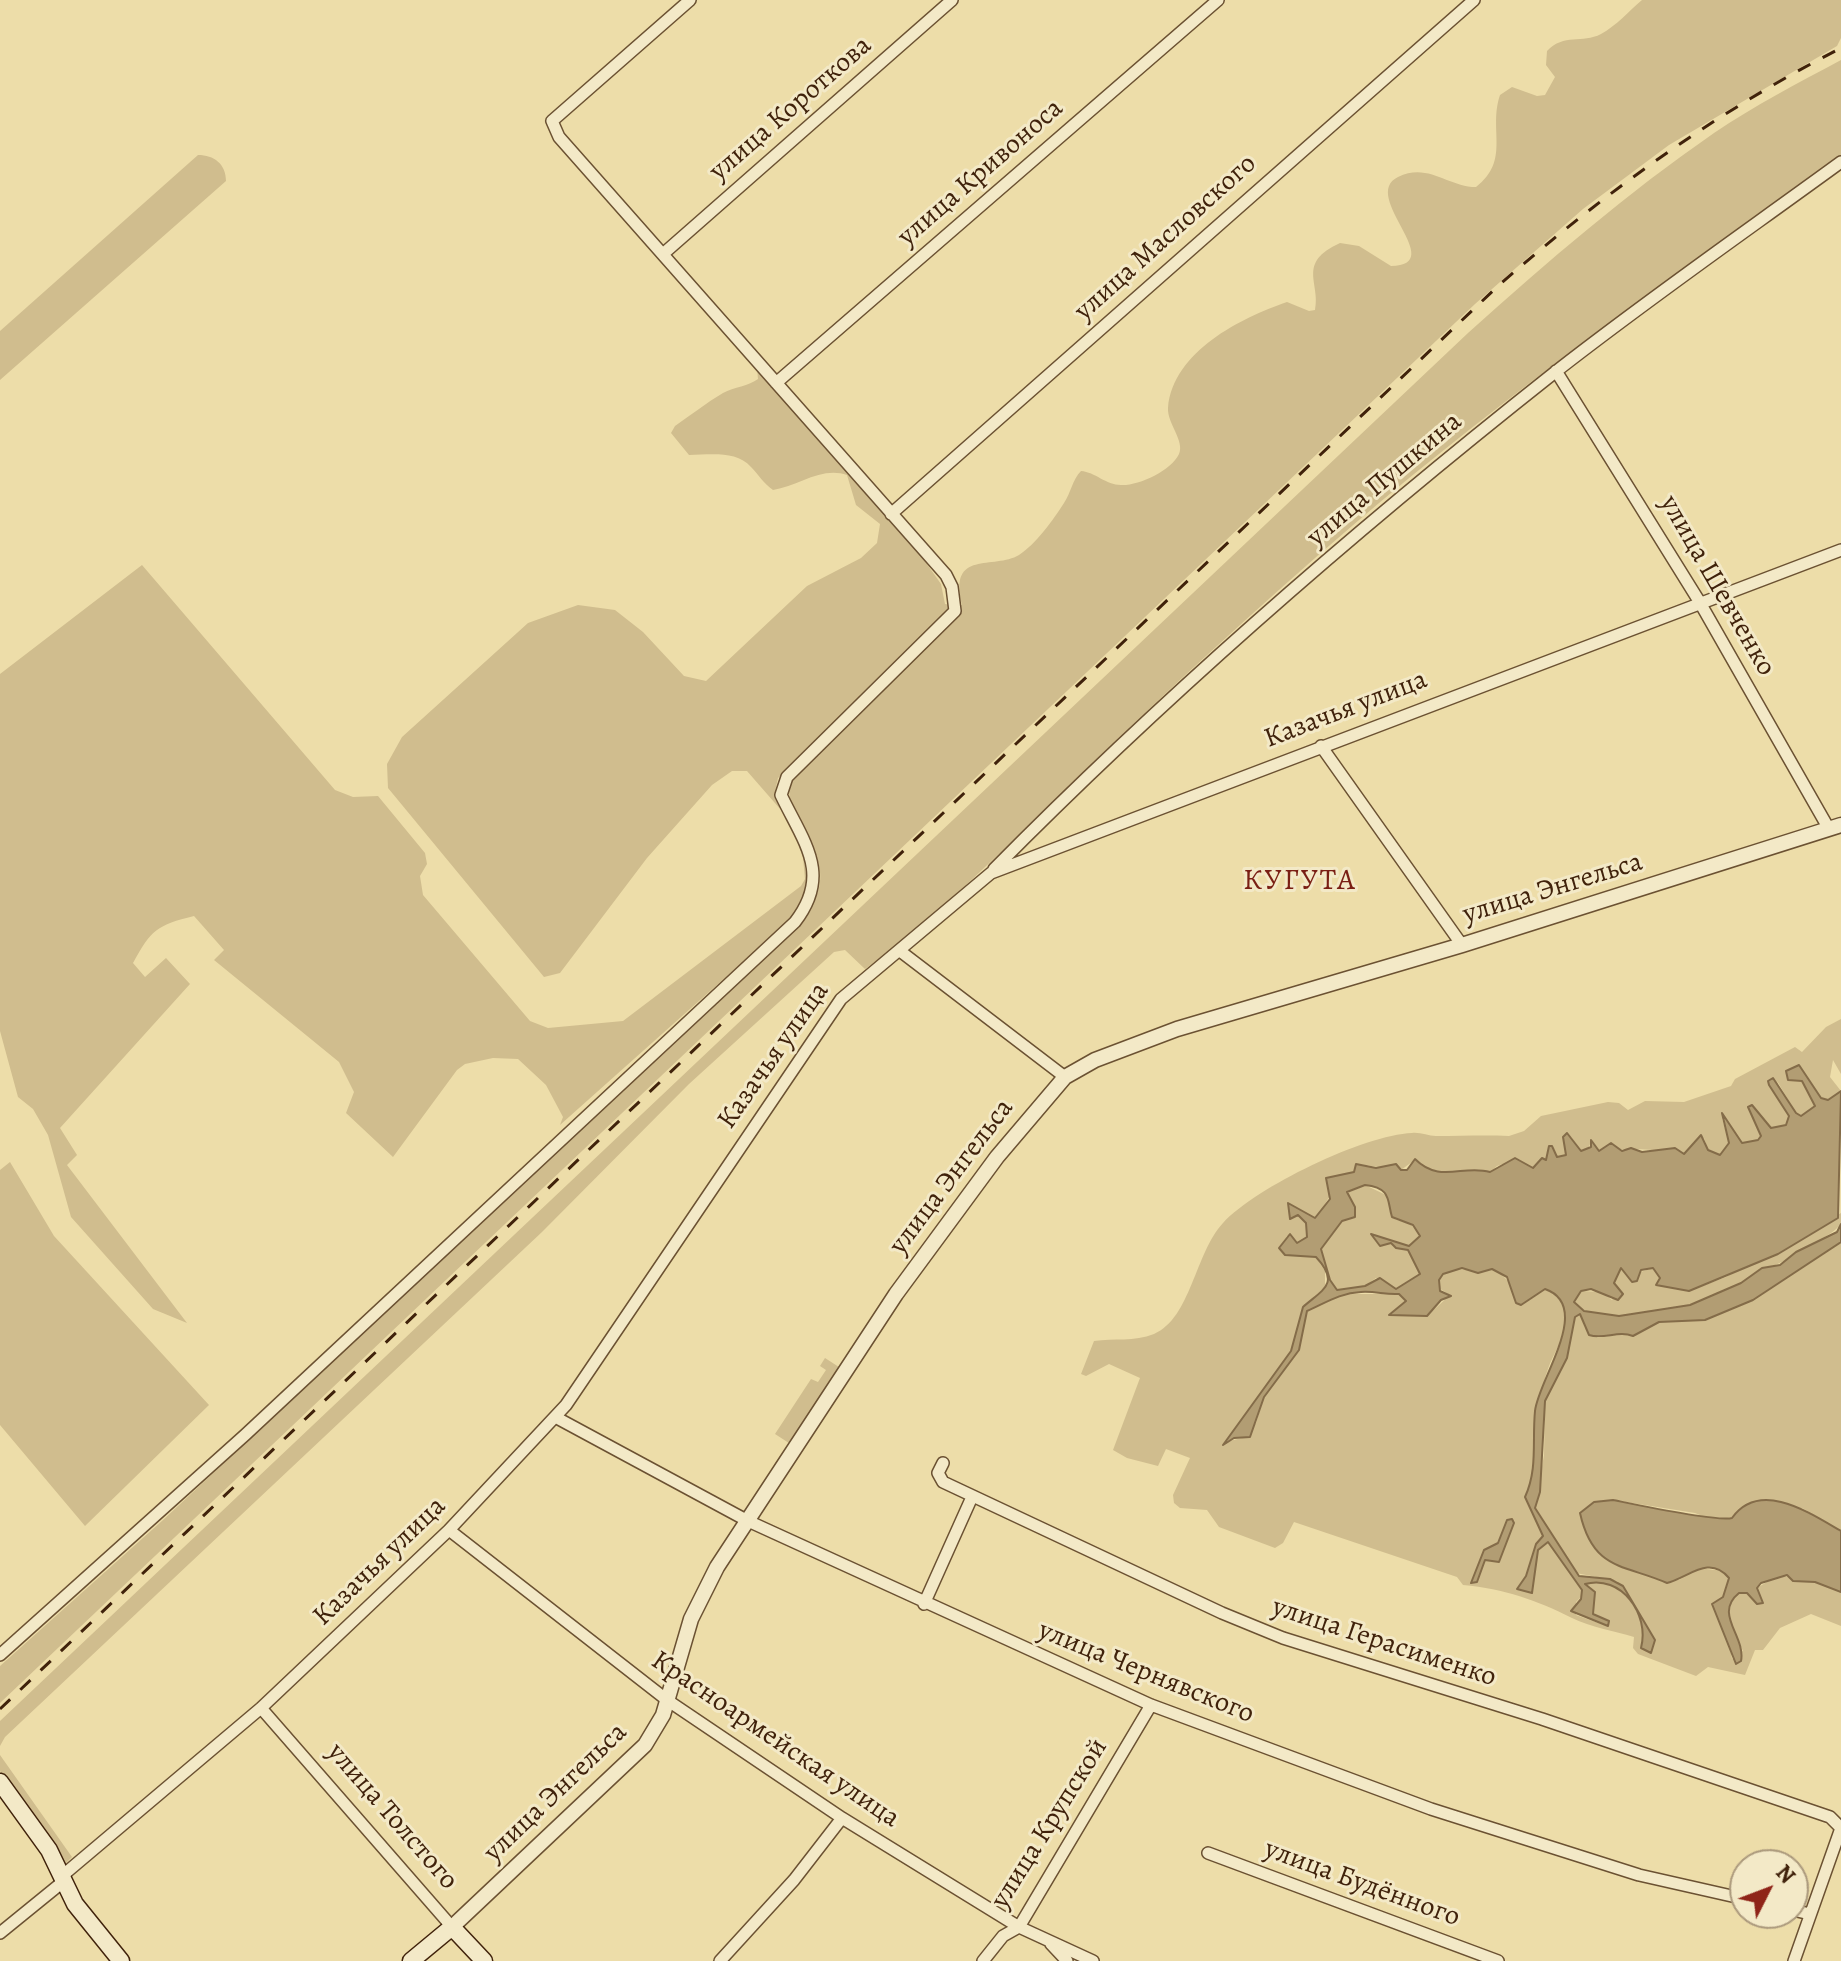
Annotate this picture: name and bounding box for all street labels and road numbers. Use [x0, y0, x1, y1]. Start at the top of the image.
street label: улица Короткова [703, 29, 879, 189]
street label: улица Кривоноса [891, 92, 1071, 254]
street label: улица Масловского [1068, 148, 1264, 328]
street label: улица Пушкина [1301, 405, 1469, 555]
street label: улица Шевченко [1652, 490, 1782, 682]
street label: Казачья улица [1260, 664, 1432, 756]
street label: улица Энгельса [1459, 846, 1647, 932]
street label: Казачья улица [711, 976, 837, 1136]
street label: улица Энгельса [883, 1093, 1021, 1261]
street label: Казачья улица [307, 1490, 453, 1634]
street label: улица Герасименко [1268, 1591, 1500, 1695]
street label: улица Чернявского [1033, 1614, 1259, 1732]
street label: Красноармейская улица [644, 1644, 906, 1836]
street label: улица Энгельса [477, 1716, 635, 1870]
street label: улица Крупской [984, 1733, 1116, 1915]
street label: улица Толстого [319, 1737, 465, 1897]
street label: улица Будённого [1260, 1833, 1464, 1935]

